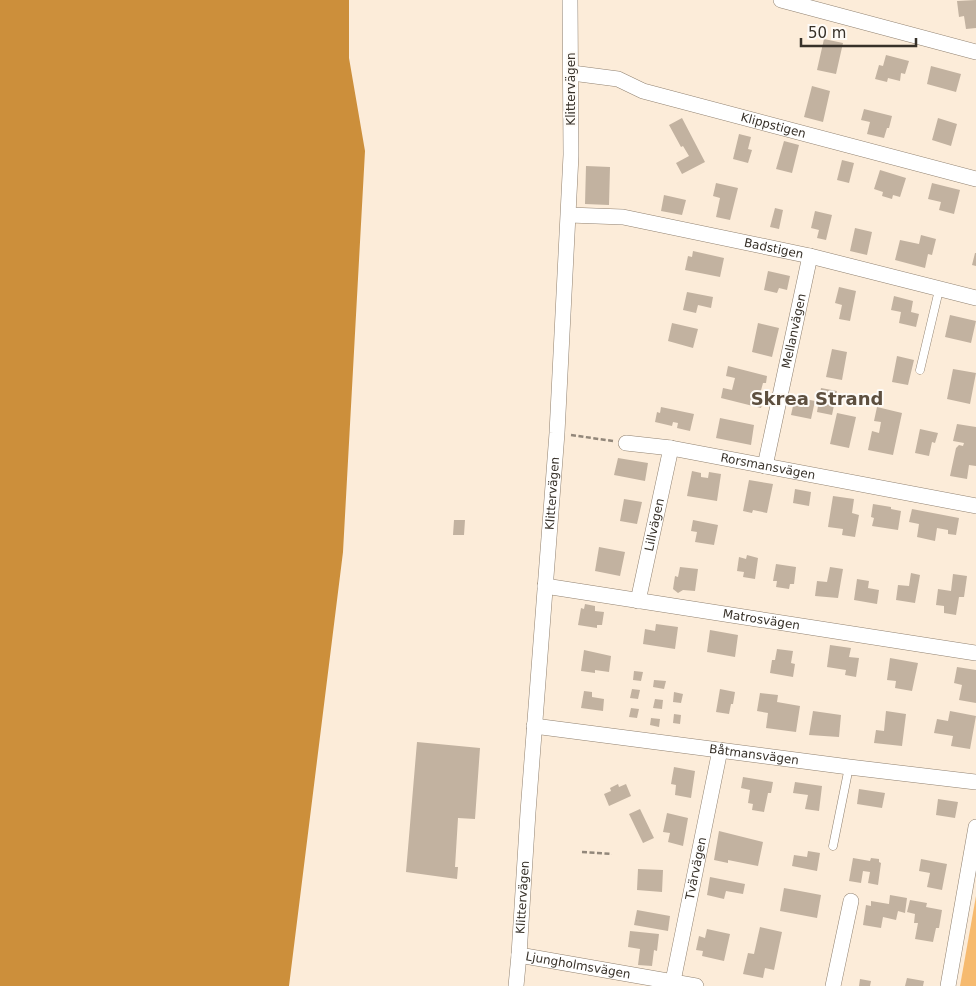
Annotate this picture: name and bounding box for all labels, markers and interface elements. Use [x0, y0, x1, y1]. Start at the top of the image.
scale bar [801, 15, 916, 47]
text: 50 m [808, 24, 846, 42]
street label: Klittervägen [564, 52, 578, 126]
street label: Klippstigen [739, 110, 807, 141]
street label: Badstigen [743, 235, 805, 261]
street label: Mellanvägen [779, 292, 809, 370]
district label: Skrea Strand [751, 388, 883, 409]
street label: Rorsmansvägen [719, 451, 817, 482]
street label: Klittervägen [543, 456, 562, 530]
street label: Lillvägen [642, 497, 667, 553]
street label: Matrosvägen [722, 607, 801, 633]
street label: Båtmansvägen [708, 742, 800, 767]
street label: Tvärvägen [682, 836, 709, 902]
street label: Klittervägen [513, 860, 532, 934]
street label: Ljungholmsvägen [525, 949, 632, 981]

